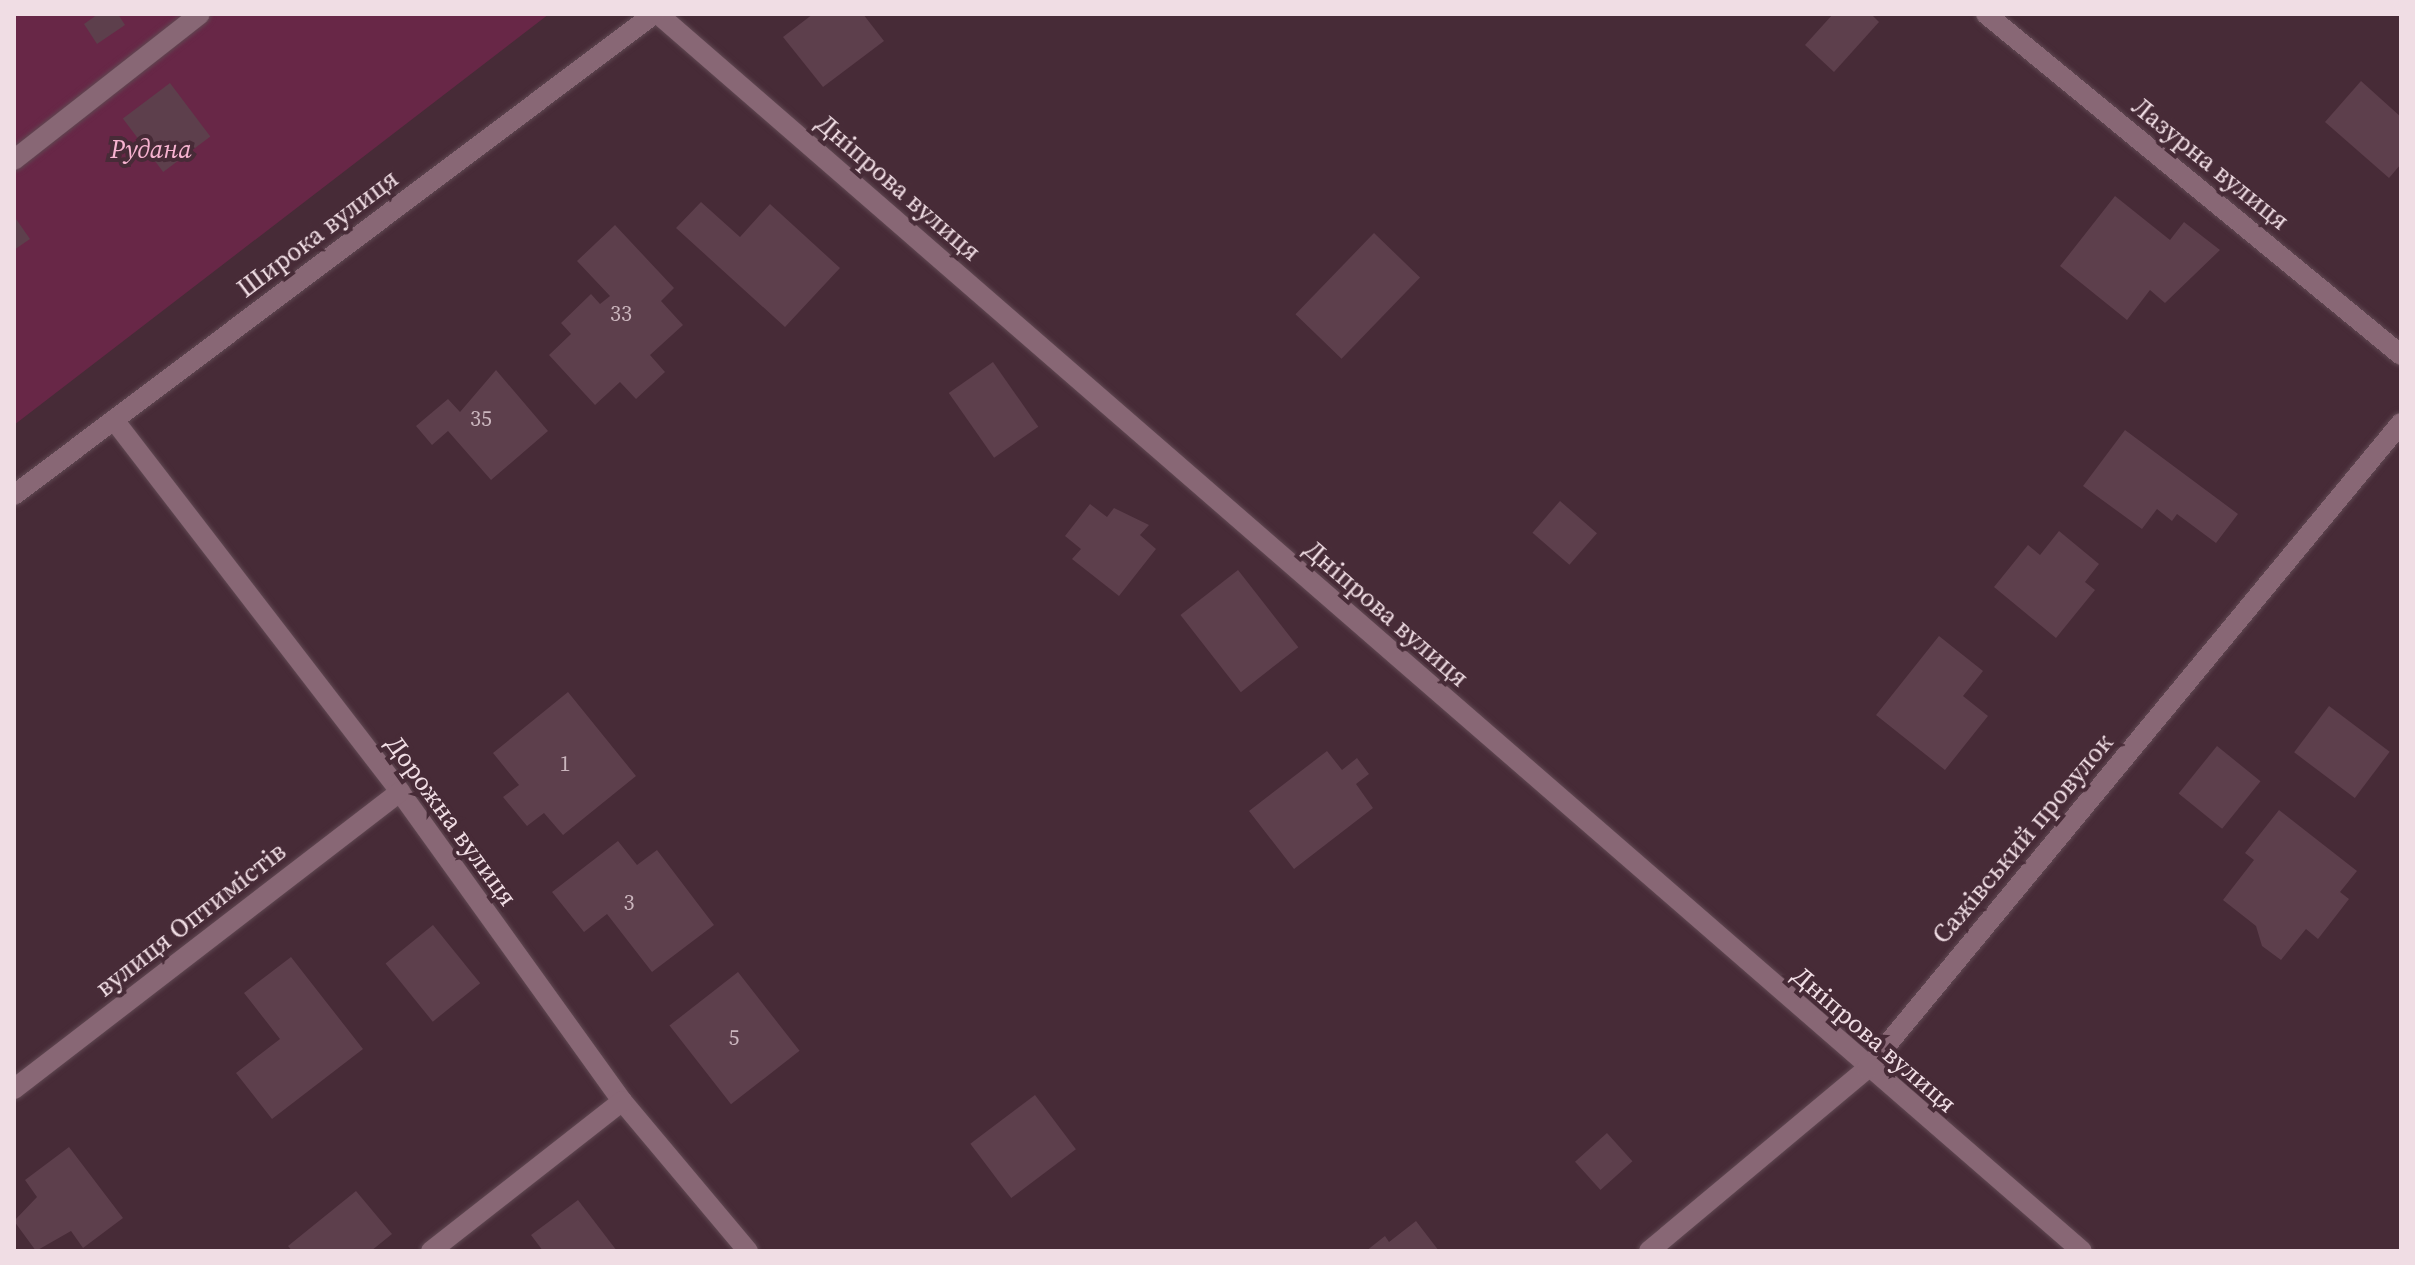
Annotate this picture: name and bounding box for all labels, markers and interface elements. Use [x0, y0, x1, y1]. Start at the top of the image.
street label: Лазурна вулиця [2125, 91, 2295, 237]
street label: Дніпрова вулиця [809, 108, 987, 268]
park label: Рудана [110, 134, 192, 166]
street label: Широка вулиця [231, 163, 405, 305]
house number: 33 [610, 301, 632, 327]
house number: 35 [470, 406, 492, 432]
street label: Дніпрова вулиця [1297, 534, 1475, 694]
street label: Сажівський провулок [1926, 728, 2120, 950]
street label: Дорожна вулиця [379, 730, 523, 912]
house number: 1 [560, 751, 570, 777]
street label: вулиця Оптимістів [90, 836, 292, 1004]
house number: 3 [624, 890, 634, 916]
street label: Дніпрова вулиця [1785, 960, 1963, 1120]
house number: 5 [729, 1025, 739, 1051]

